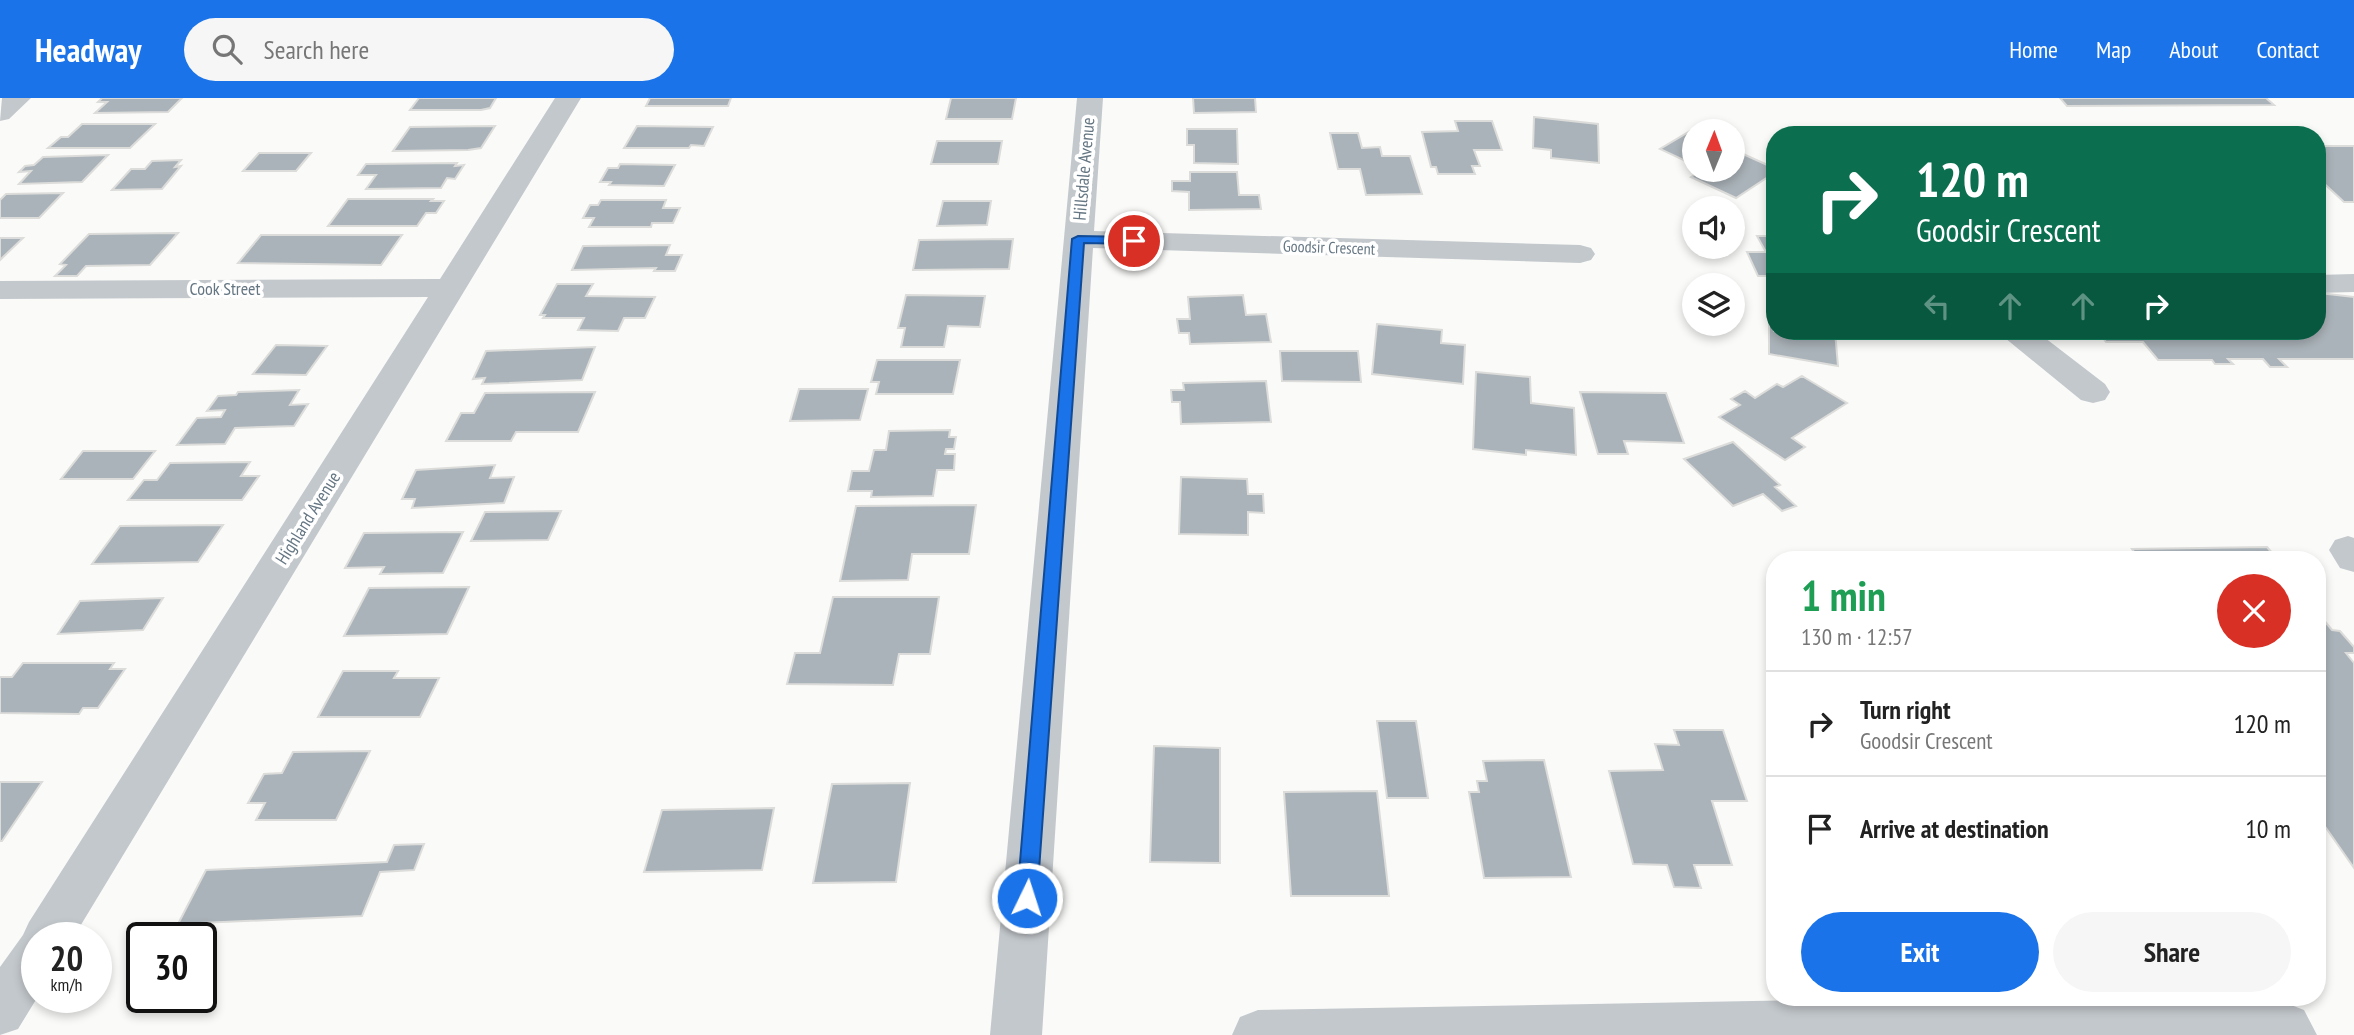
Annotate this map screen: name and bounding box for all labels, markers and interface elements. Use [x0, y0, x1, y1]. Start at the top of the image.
search box [184, 18, 674, 81]
text: Headway [35, 28, 142, 71]
icon: search [208, 30, 246, 68]
text: Search here [264, 33, 369, 66]
text: Home [2009, 34, 2058, 65]
text: Map [2096, 34, 2131, 65]
text: About [2169, 34, 2218, 65]
text: Contact [2256, 34, 2319, 65]
street label: Hillsdale Avenue [1068, 116, 1099, 222]
north arrow [1682, 119, 1745, 182]
map controls [1682, 119, 1745, 336]
text: 120 m [1916, 147, 2029, 211]
icon: right [1801, 154, 1892, 245]
button: sound [1682, 196, 1745, 259]
text: Goodsir Crescent [1916, 209, 2101, 251]
pin [1104, 211, 1164, 271]
icon: arrive [1115, 222, 1153, 260]
street label: Goodsir Crescent [1283, 235, 1376, 259]
button: layers [1682, 273, 1745, 336]
street label: Cook Street [190, 277, 261, 300]
icon: left [1918, 287, 1956, 325]
icon: ahead [1991, 287, 2029, 325]
icon: ahead [2064, 287, 2102, 325]
icon: right [2137, 287, 2175, 325]
street label: Highland Avenue [270, 467, 345, 568]
text: 1 min [1801, 568, 1886, 623]
button: close [2217, 574, 2291, 648]
text: 130 m · 12:57 [1801, 622, 1913, 651]
text: Turn right [1860, 693, 1951, 726]
icon: right [1801, 705, 1839, 743]
text: 120 m [2233, 707, 2291, 740]
text: Goodsir Crescent [1860, 726, 1993, 755]
icon: arrive [1801, 810, 1839, 848]
text: Arrive at destination [1860, 812, 2049, 845]
text: 10 m [2245, 812, 2291, 845]
position arrow [990, 861, 1064, 935]
button: Exit [1801, 912, 2039, 992]
button: Share [2053, 912, 2291, 992]
speed limit sign: 30 [126, 922, 217, 1013]
text: 20 [50, 935, 83, 981]
text: km/h [51, 973, 82, 996]

